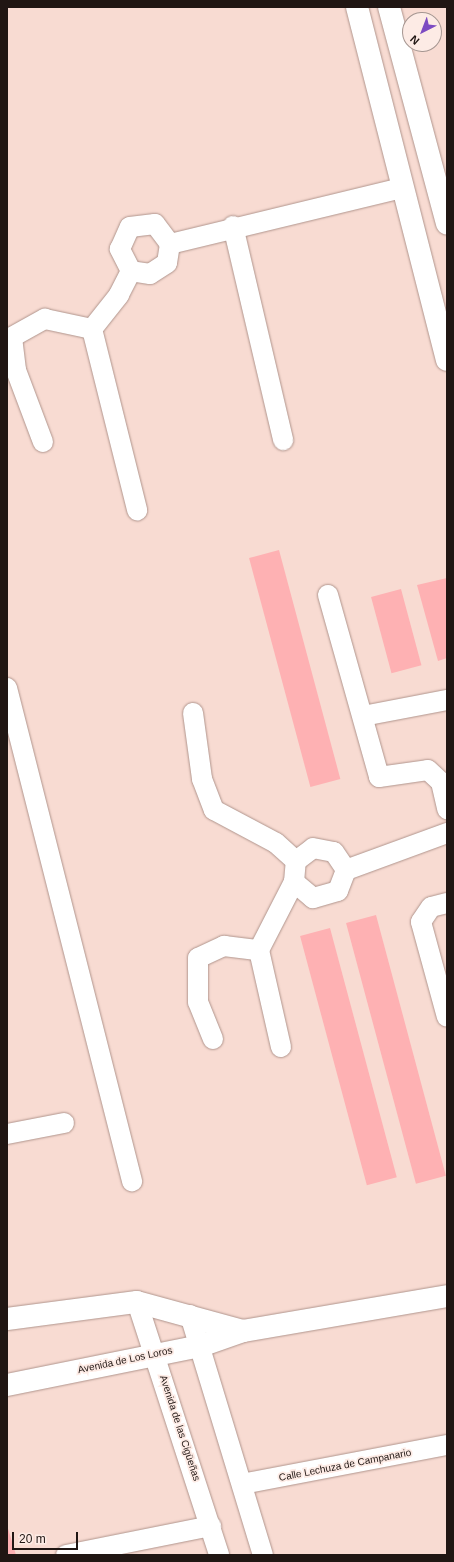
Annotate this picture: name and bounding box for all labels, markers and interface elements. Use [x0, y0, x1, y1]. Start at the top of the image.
north arrow [402, 12, 442, 52]
text: N [408, 33, 422, 47]
street label: Avenida de Los Loros [77, 1344, 173, 1376]
street label: Avenida de las Cigüeñas [157, 1374, 203, 1482]
street label: Calle Lechuza de Campanario [278, 1446, 412, 1484]
scale bar [14, 1524, 80, 1550]
text: 20 m [19, 1532, 46, 1546]

